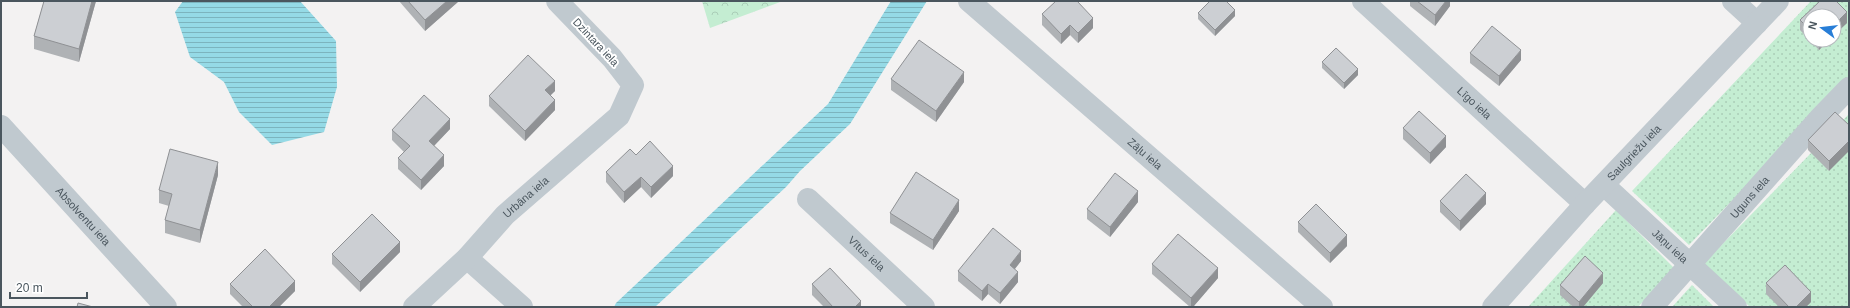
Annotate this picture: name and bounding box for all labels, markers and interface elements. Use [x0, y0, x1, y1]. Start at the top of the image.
north arrow [1802, 8, 1842, 48]
street label: Dzintara iela [571, 16, 622, 69]
text: N [1806, 20, 1819, 31]
street label: Līgo iela [1455, 84, 1495, 122]
street label: Saulgriežu iela [1605, 122, 1664, 183]
street label: Zāļu iela [1125, 135, 1165, 172]
street label: Urbāna iela [501, 173, 552, 220]
street label: Uguns iela [1728, 173, 1772, 221]
street label: Absolventu iela [54, 185, 113, 248]
street label: Jāņu iela [1650, 227, 1691, 266]
street label: Vītus iela [846, 234, 888, 274]
scale bar [10, 274, 87, 300]
text: 20 m [16, 281, 43, 295]

